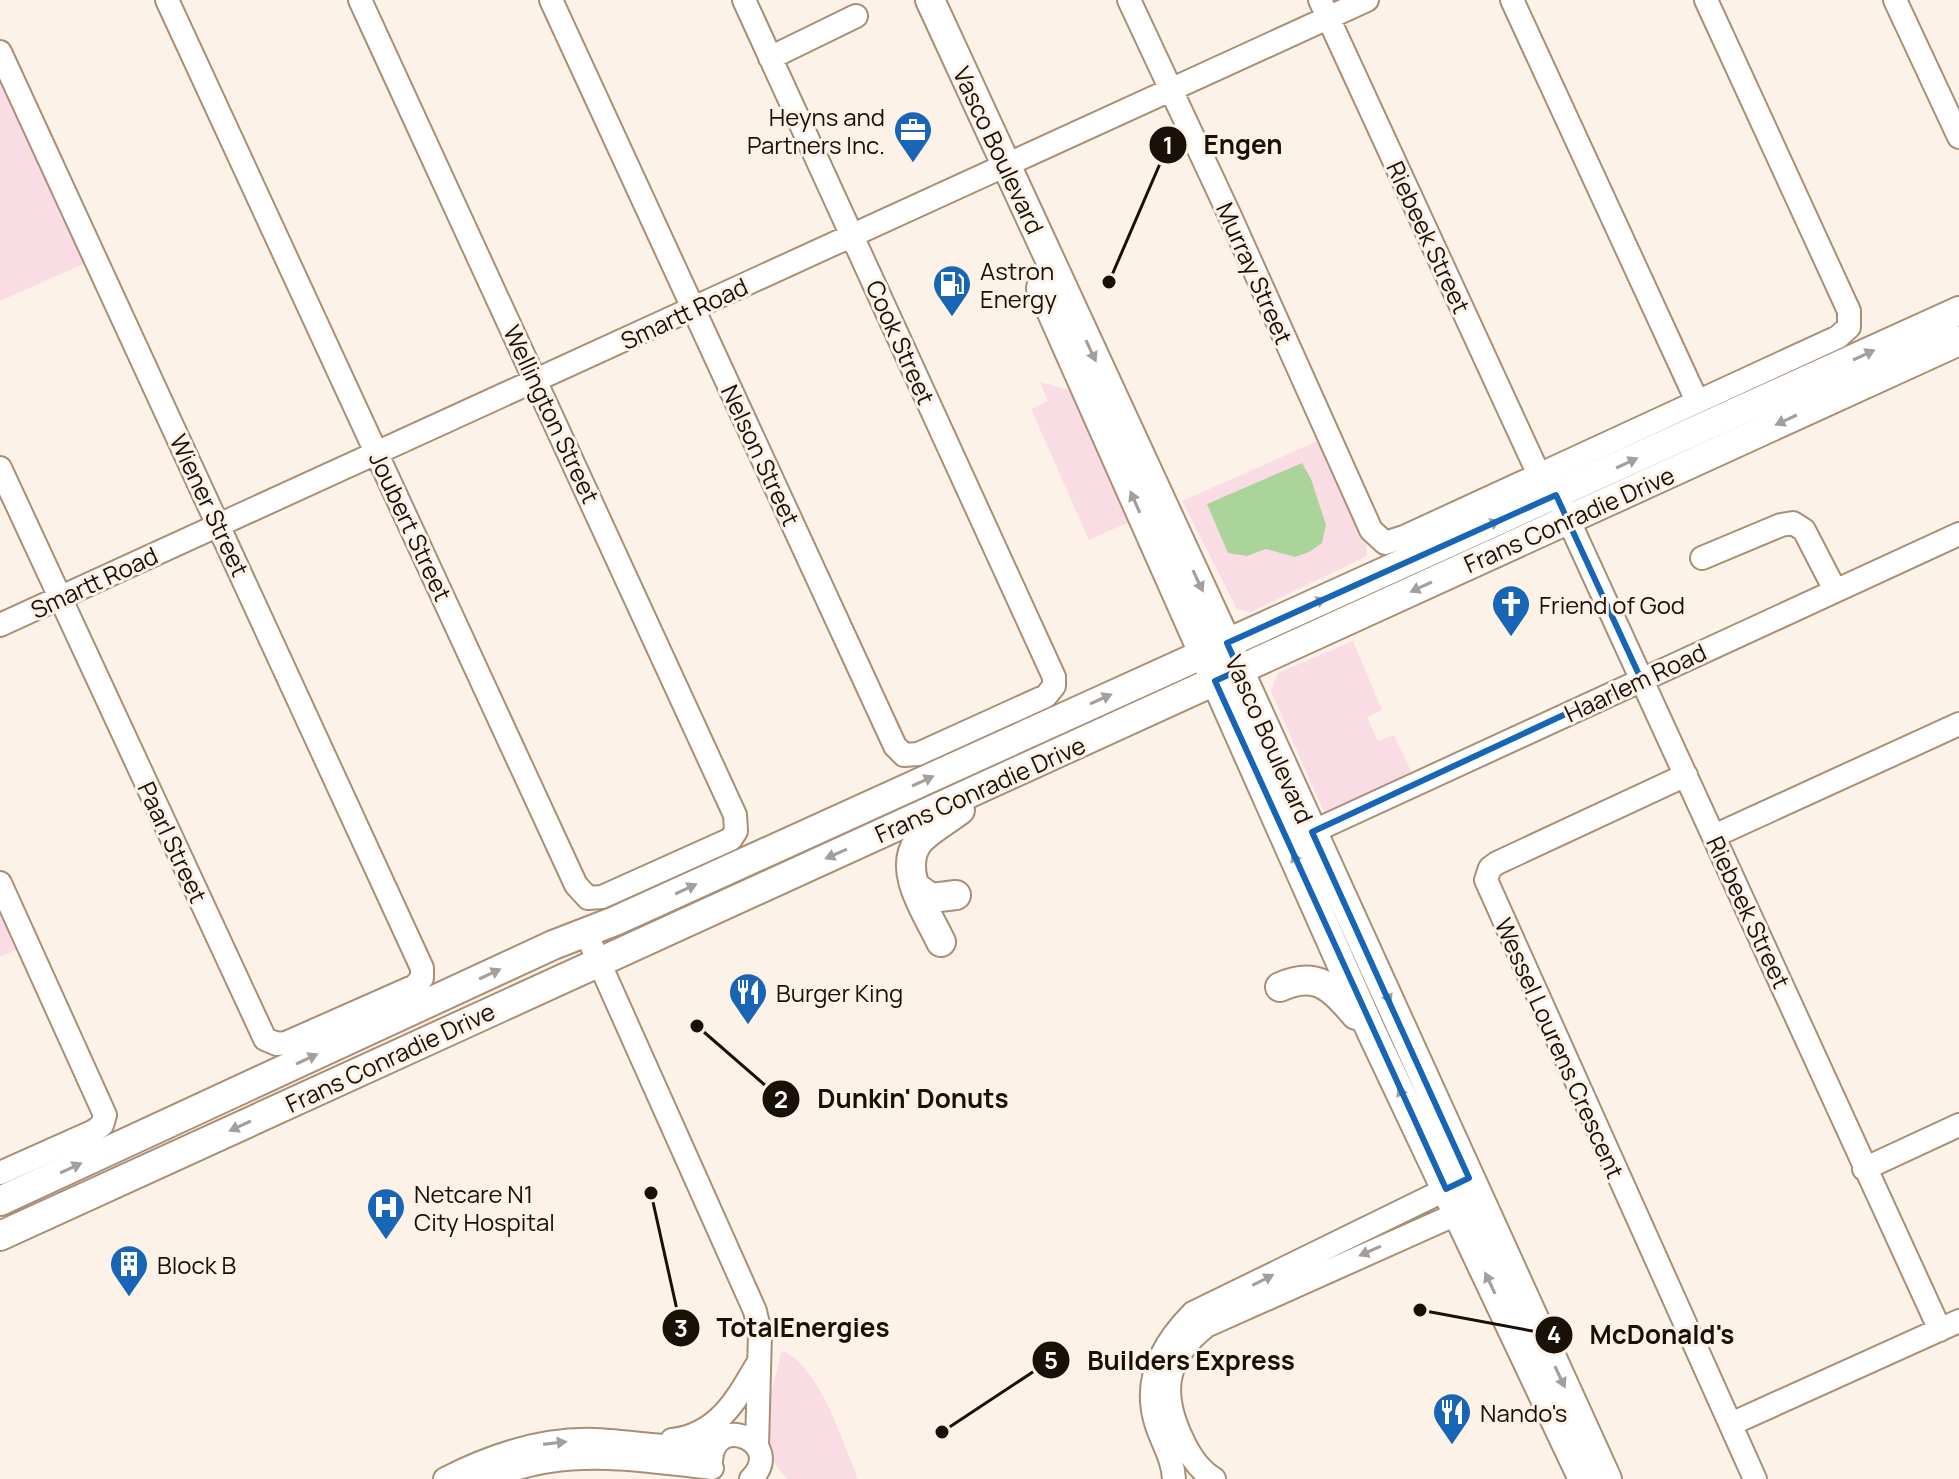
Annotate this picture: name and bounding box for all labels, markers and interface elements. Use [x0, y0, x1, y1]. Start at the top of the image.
street label: Vasco Boulevard [946, 61, 1052, 239]
place label: Heyns and Partners Inc. [747, 100, 885, 161]
office icon: Heyns and Partners Inc. [892, 109, 934, 164]
callout: Engen [1148, 120, 1299, 170]
text: Engen [1203, 126, 1283, 162]
text: 1 [1163, 128, 1173, 161]
street label: Riebeek Street [1379, 156, 1479, 318]
street label: Murray Street [1209, 197, 1301, 349]
place label: Astron Energy [980, 254, 1057, 315]
fuel station icon: Astron Energy [931, 263, 973, 318]
street label: Smartt Road [615, 269, 753, 357]
street label: Cook Street [859, 275, 943, 409]
street label: Wellington Street [496, 319, 608, 509]
one-way arrow [1084, 339, 1098, 362]
one-way arrow [1852, 348, 1875, 361]
street label: Nelson Street [714, 379, 808, 531]
one-way arrow [1775, 413, 1798, 427]
street label: Wiener Street [163, 429, 257, 581]
street label: Joubert Street [362, 446, 460, 606]
one-way arrow [1615, 456, 1639, 470]
street label: Frans Conradie Drive [1459, 458, 1679, 580]
one-way arrow [1128, 491, 1142, 514]
one-way arrow [1477, 518, 1501, 531]
street label: Smartt Road [25, 538, 163, 626]
one-way arrow [1191, 569, 1205, 592]
one-way arrow [1409, 580, 1432, 593]
church icon: Friend of God [1490, 583, 1532, 638]
place label: Friend of God [1539, 588, 1685, 621]
one-way arrow [1303, 596, 1327, 610]
street label: Haarlem Road [1559, 635, 1711, 729]
street label: Vasco Boulevard [1218, 650, 1322, 828]
one-way arrow [1089, 693, 1113, 706]
street label: Frans Conradie Drive [870, 728, 1090, 850]
one-way arrow [911, 774, 935, 787]
street label: Paarl Street [131, 776, 215, 908]
street label: Riebeek Street [1699, 831, 1799, 993]
one-way arrow [824, 847, 848, 860]
one-way arrow [1290, 851, 1303, 875]
one-way arrow [675, 882, 698, 896]
street label: Wessel Lourens Crescent [1488, 913, 1632, 1183]
one-way arrow [478, 968, 502, 981]
restaurant icon: Burger King [727, 971, 769, 1026]
place label: Burger King [776, 976, 903, 1009]
one-way arrow [1379, 981, 1393, 1005]
street label: Frans Conradie Drive [280, 994, 500, 1120]
one-way arrow [295, 1052, 319, 1066]
callout: Dunkin' Donuts [761, 1074, 1025, 1124]
text: Dunkin' Donuts [817, 1080, 1009, 1116]
text: 2 [774, 1082, 788, 1115]
one-way arrow [1396, 1086, 1410, 1109]
one-way arrow [228, 1119, 251, 1133]
one-way arrow [59, 1161, 83, 1175]
place label: Netcare N1 City Hospital [414, 1177, 555, 1238]
hospital icon: Netcare N1 City Hospital [365, 1186, 407, 1241]
building icon: Block B [108, 1243, 150, 1298]
one-way arrow [1358, 1244, 1382, 1258]
place label: Block B [157, 1248, 236, 1281]
one-way arrow [1483, 1271, 1497, 1294]
one-way arrow [1252, 1273, 1275, 1287]
callout: TotalEnergies [661, 1303, 906, 1353]
text: TotalEnergies [716, 1309, 890, 1345]
callout: McDonald's [1534, 1310, 1750, 1360]
text: 3 [674, 1311, 688, 1344]
text: McDonald's [1590, 1316, 1734, 1352]
text: 4 [1547, 1317, 1561, 1350]
callout: Builders Express [1031, 1335, 1311, 1385]
text: Builders Express [1087, 1342, 1295, 1378]
text: 5 [1044, 1343, 1058, 1376]
one-way arrow [1554, 1365, 1567, 1388]
restaurant icon: Nando's [1431, 1391, 1473, 1446]
place label: Nando's [1480, 1396, 1567, 1429]
one-way arrow [543, 1436, 568, 1449]

